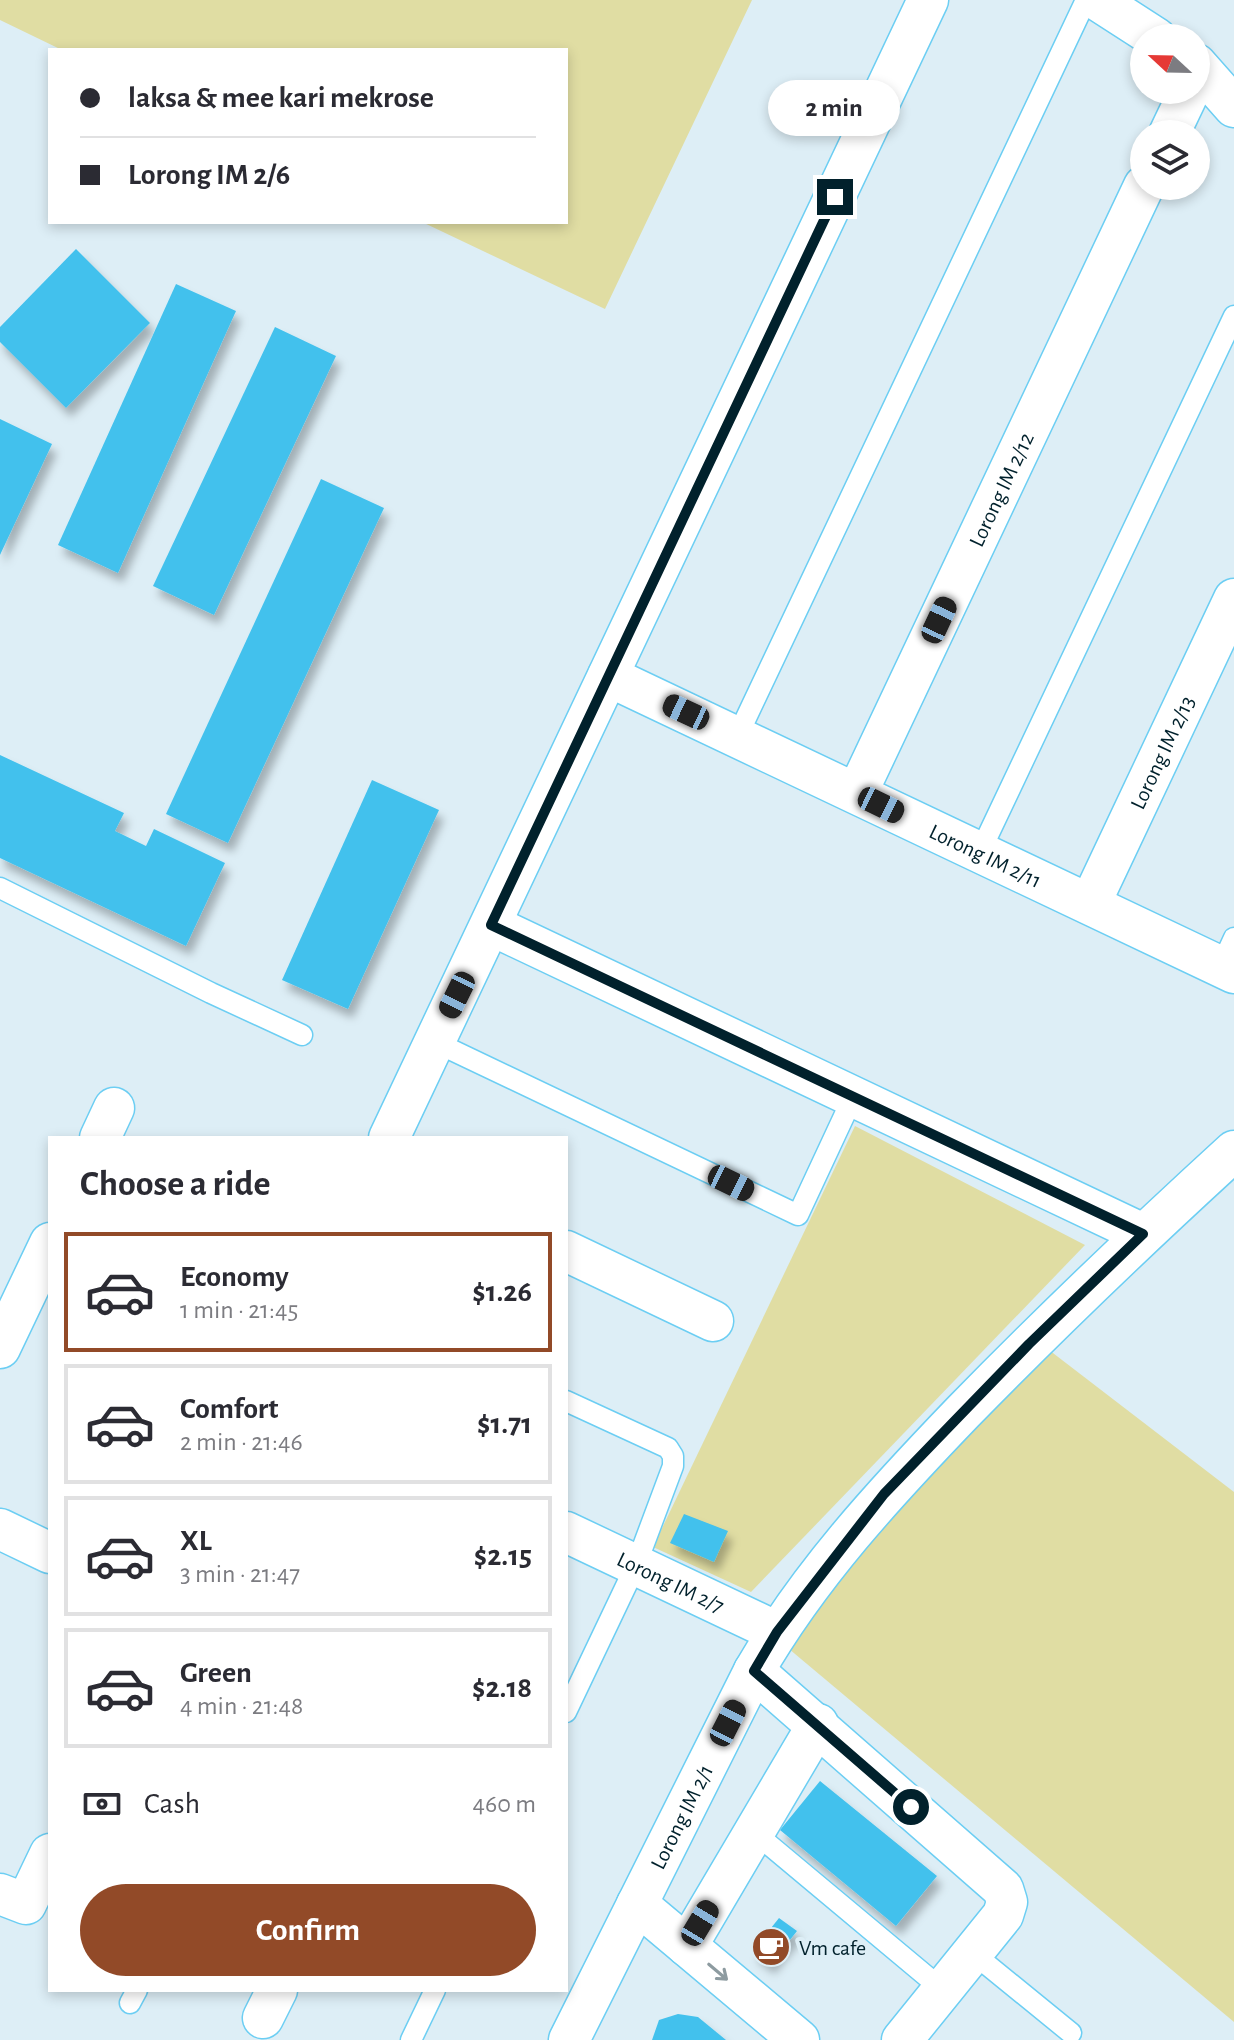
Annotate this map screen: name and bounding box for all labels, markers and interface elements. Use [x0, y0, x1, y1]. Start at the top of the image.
north arrow [1130, 24, 1210, 104]
map controls [1130, 24, 1210, 200]
callout: 2 min [769, 81, 901, 137]
text: laksa & mee kari mekrose [128, 83, 434, 113]
text: 2 min [805, 95, 863, 121]
button: layers [1130, 120, 1210, 200]
text: Lorong IM 2/6 [128, 160, 290, 190]
route end [817, 179, 853, 215]
street label: Lorong IM 2/12 [965, 429, 1038, 550]
car [918, 593, 960, 647]
car [659, 691, 713, 733]
street label: Lorong IM 2/13 [1126, 692, 1199, 813]
car [854, 784, 908, 826]
street label: Lorong IM 2/11 [926, 820, 1045, 892]
car [436, 968, 478, 1022]
car [704, 1162, 758, 1204]
text: Choose a ride [80, 1166, 270, 1202]
icon: car [84, 1256, 156, 1328]
text: Economy [180, 1262, 289, 1292]
text: $1.26 [472, 1277, 532, 1307]
text: 1 min · 21:45 [180, 1297, 298, 1323]
icon: car [84, 1388, 156, 1460]
text: Comfort [180, 1394, 279, 1424]
text: $1.71 [477, 1409, 532, 1439]
text: 2 min · 21:46 [180, 1429, 303, 1455]
icon: car [84, 1520, 156, 1592]
text: XL [180, 1526, 212, 1556]
text: $2.15 [474, 1541, 532, 1571]
street label: Lorong IM 2/7 [614, 1548, 727, 1617]
text: 3 min · 21:47 [180, 1561, 300, 1587]
icon: car [84, 1652, 156, 1724]
text: Green [180, 1658, 252, 1688]
text: $2.18 [472, 1673, 532, 1703]
text: 4 min · 21:48 [180, 1693, 303, 1719]
car [706, 1696, 750, 1750]
street label: Lorong IM 2/1 [647, 1761, 717, 1873]
icon: cash [80, 1782, 124, 1826]
text: Cash [144, 1789, 200, 1819]
route start [893, 1789, 929, 1825]
text: 460 m [472, 1791, 536, 1817]
button: Confirm [80, 1884, 536, 1976]
car [677, 1896, 723, 1950]
cafe icon: Vm cafe [750, 1926, 792, 1968]
place label: Vm cafe [799, 1937, 866, 1959]
one-way arrow [707, 1963, 728, 1981]

